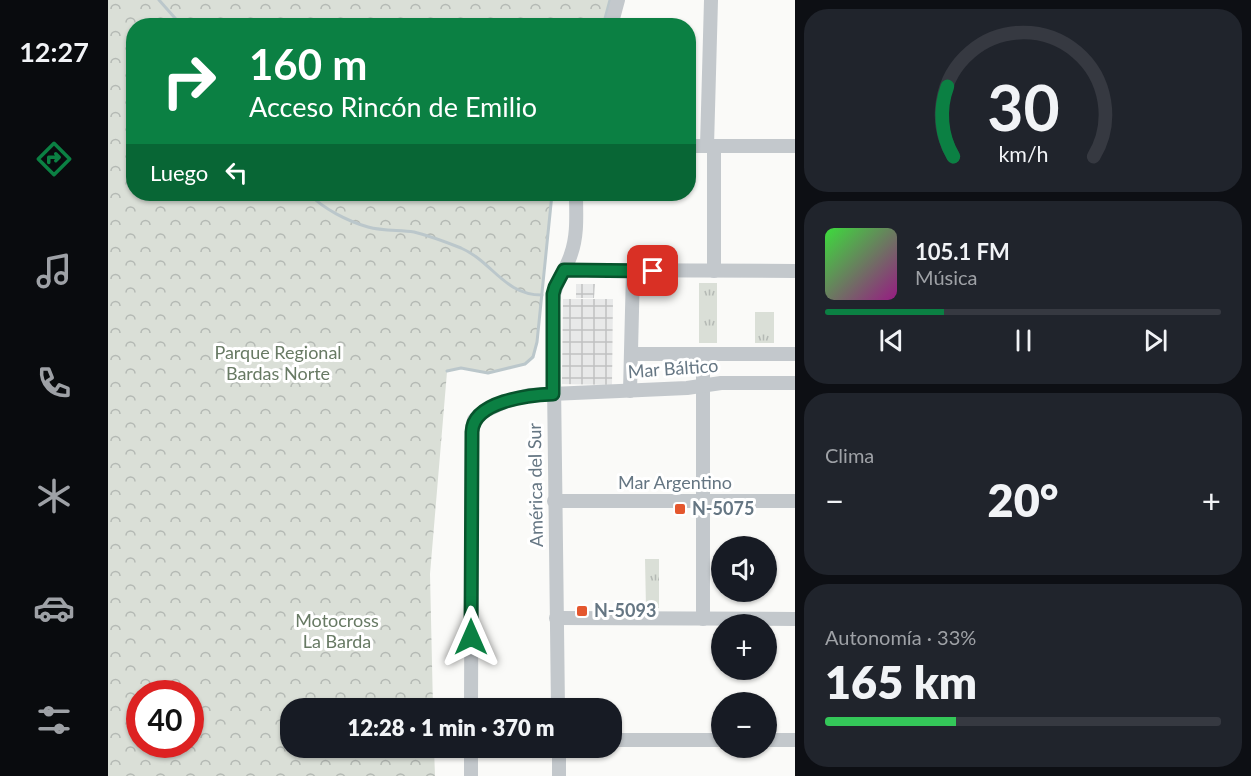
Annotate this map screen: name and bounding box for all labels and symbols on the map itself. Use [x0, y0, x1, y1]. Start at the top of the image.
pin [627, 245, 678, 296]
park label: Parque Regional Bardas Norte [214, 341, 342, 384]
street label: Mar Báltico [627, 354, 719, 382]
street label: América del Sur [523, 422, 547, 547]
street label: Mar Argentino [618, 471, 732, 493]
place label: N-5075 [692, 497, 754, 519]
marker: N-5075 [673, 502, 687, 516]
place label: N-5093 [594, 599, 656, 621]
marker: N-5093 [575, 604, 589, 618]
position arrow [439, 605, 503, 669]
park label: Motocross La Barda [295, 609, 379, 652]
speed limit sign: 40 [126, 680, 204, 758]

